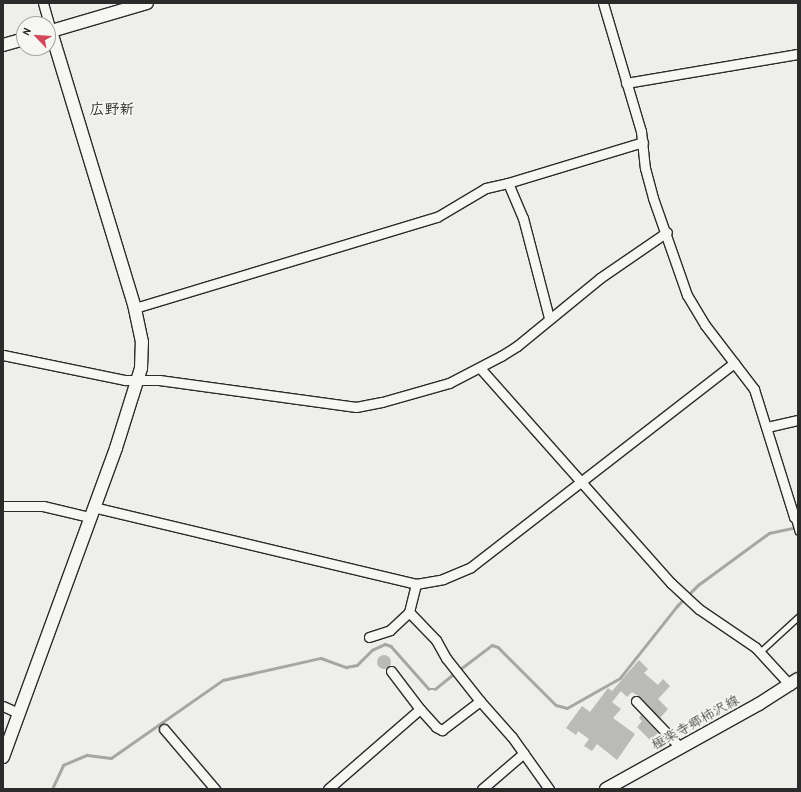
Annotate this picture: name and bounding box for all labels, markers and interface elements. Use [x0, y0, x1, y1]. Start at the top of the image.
north arrow [16, 16, 56, 56]
text: N [18, 26, 34, 37]
district label: 広野新 [90, 100, 134, 118]
street label: 極楽寺郷柿沢線 [648, 691, 742, 753]

